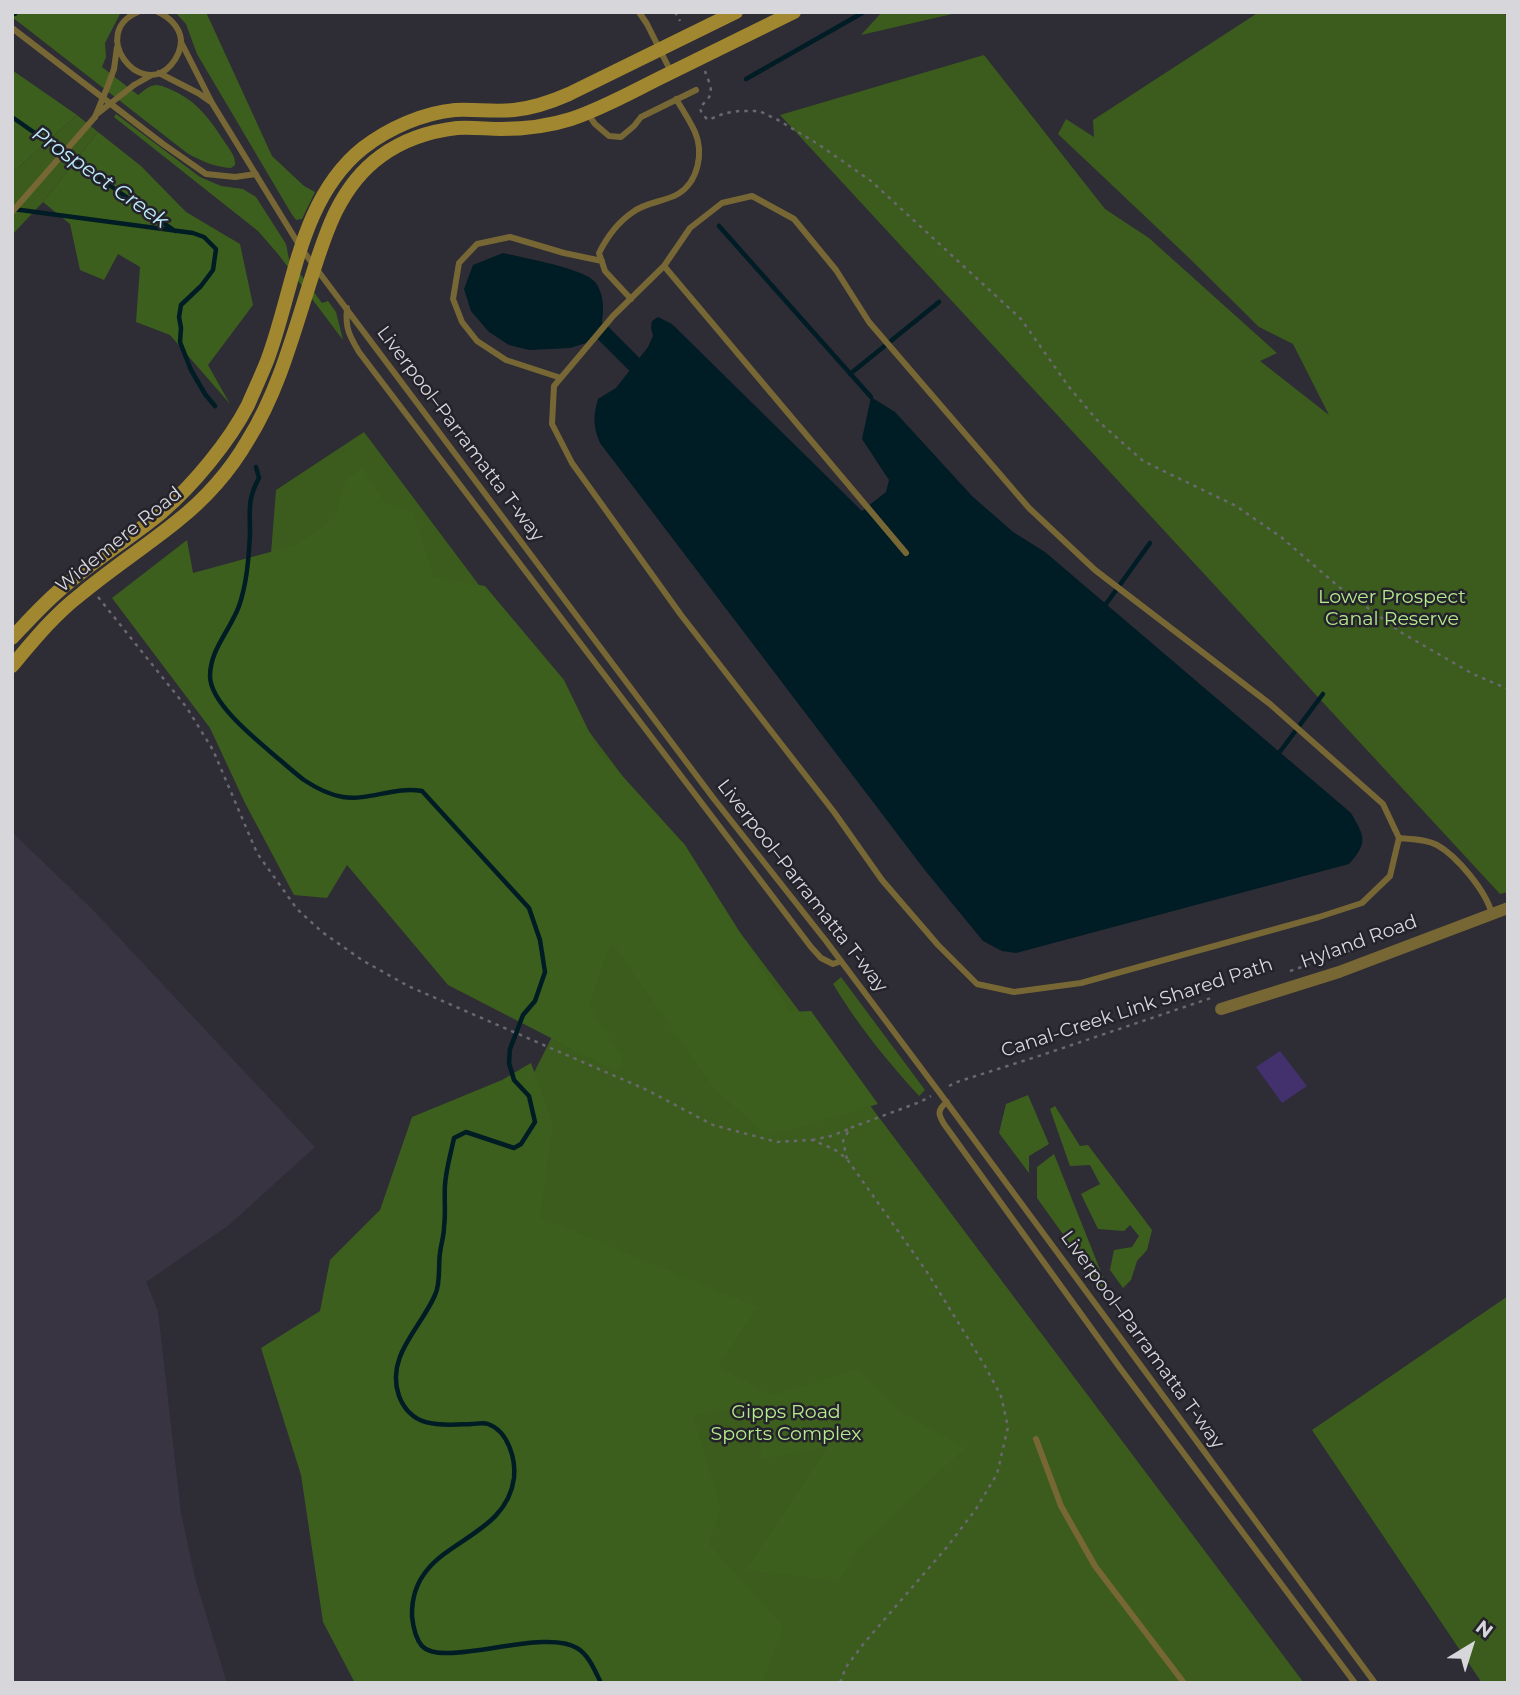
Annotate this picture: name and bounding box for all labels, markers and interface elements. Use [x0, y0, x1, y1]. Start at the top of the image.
water label: Prospect Creek [27, 122, 173, 234]
street label: Liverpool–Parramatta T-way [372, 322, 548, 546]
street label: Widemere Road [51, 482, 187, 598]
park label: Lower Prospect Canal Reserve [1318, 586, 1466, 630]
street label: Liverpool–Parramatta T-way [712, 775, 892, 997]
street label: Hyland Road [1298, 910, 1420, 974]
street label: Canal-Creek Link Shared Path [998, 953, 1276, 1063]
street label: Liverpool–Parramatta T-way [1055, 1227, 1229, 1453]
park label: Gipps Road Sports Complex [711, 1401, 861, 1445]
north arrow [1436, 1611, 1506, 1681]
text: N [1471, 1615, 1497, 1643]

